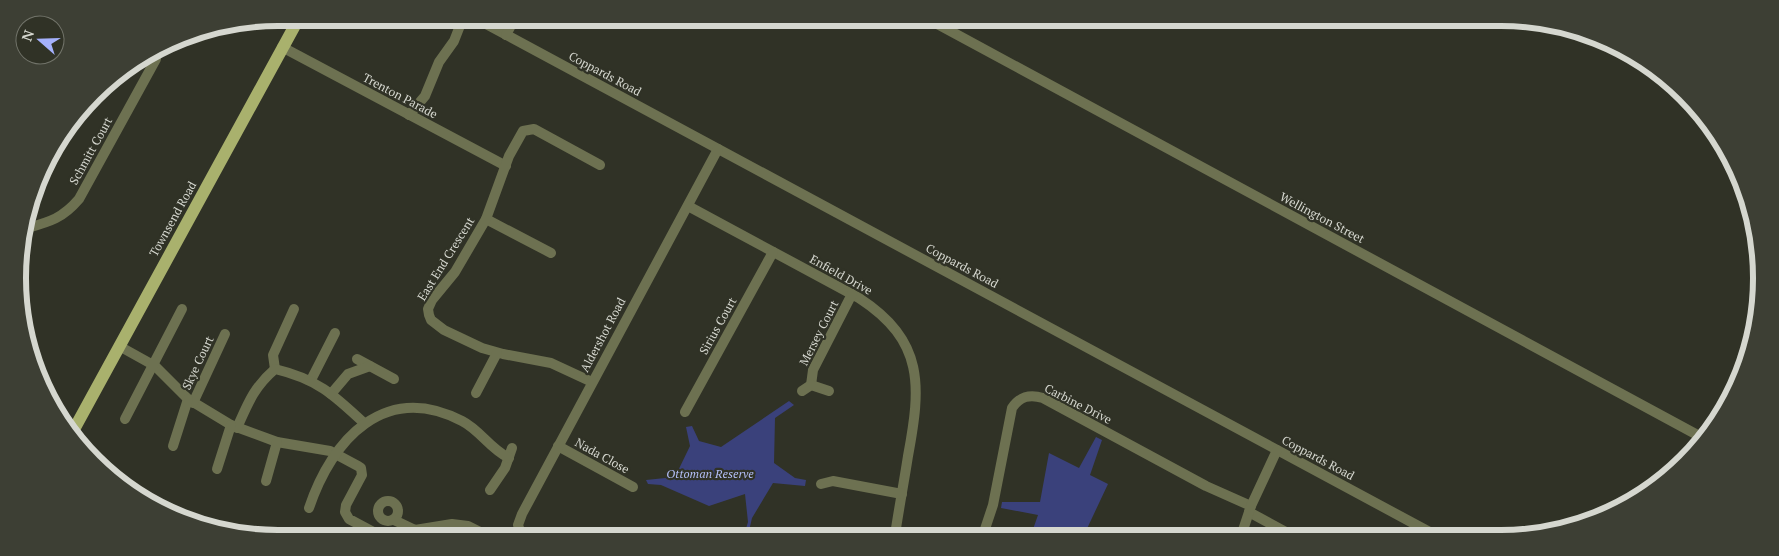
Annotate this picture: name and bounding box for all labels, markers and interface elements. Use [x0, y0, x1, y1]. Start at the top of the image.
north arrow [15, 15, 65, 65]
text: N [17, 27, 38, 44]
street label: Coppards Road [566, 48, 644, 99]
street label: Trenton Parade [360, 70, 440, 122]
street label: Schmitt Court [66, 114, 116, 187]
street label: Townsend Road [146, 178, 200, 259]
street label: Wellington Street [1277, 189, 1368, 246]
street label: East End Crescent [414, 214, 478, 303]
street label: Coppards Road [923, 240, 1001, 291]
street label: Enfield Drive [807, 251, 875, 298]
street label: Sirius Court [696, 294, 740, 357]
street label: Aldershot Road [577, 295, 629, 374]
street label: Mersey Court [796, 297, 842, 368]
street label: Skye Court [179, 333, 217, 392]
street label: Carbine Drive [1042, 380, 1114, 427]
street label: Coppards Road [1279, 432, 1357, 483]
street label: Nada Close [572, 435, 632, 477]
park label: Ottoman Reserve [666, 466, 754, 481]

